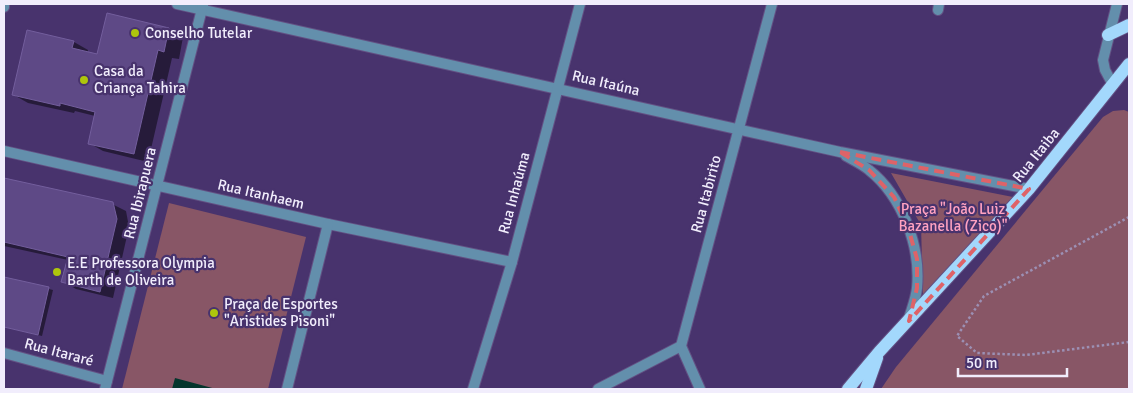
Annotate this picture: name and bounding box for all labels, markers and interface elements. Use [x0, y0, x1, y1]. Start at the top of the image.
place label: Conselho Tutelar [145, 24, 253, 42]
marker: Conselho Tutelar [129, 27, 141, 39]
place label: Casa da Criança Tahira [94, 62, 186, 97]
street label: Rua Itaúna [570, 66, 642, 100]
marker: Casa da Criança Tahira [78, 74, 90, 86]
street label: Rua Itaiba [1009, 124, 1063, 186]
street label: Rua Ibirapuera [120, 145, 160, 241]
street label: Rua Inhaúma [494, 150, 534, 236]
street label: Rua Itabirito [687, 153, 725, 235]
street label: Rua Itanhaem [216, 175, 306, 213]
park label: Praça "João Luiz Bazanella (Zico)" [898, 200, 1008, 235]
place label: E.E Professora Olympia Barth de Oliveira [67, 254, 215, 289]
marker: E.E Professora Olympia Barth de Oliveira [51, 266, 63, 278]
place label: Praça de Esportes "Aristides Pisoni" [224, 295, 338, 330]
marker: Praça de Esportes "Aristides Pisoni" [208, 307, 220, 319]
street label: Rua Itararé [22, 334, 96, 370]
scale bar [958, 346, 1067, 378]
text: 50 m [966, 354, 997, 372]

